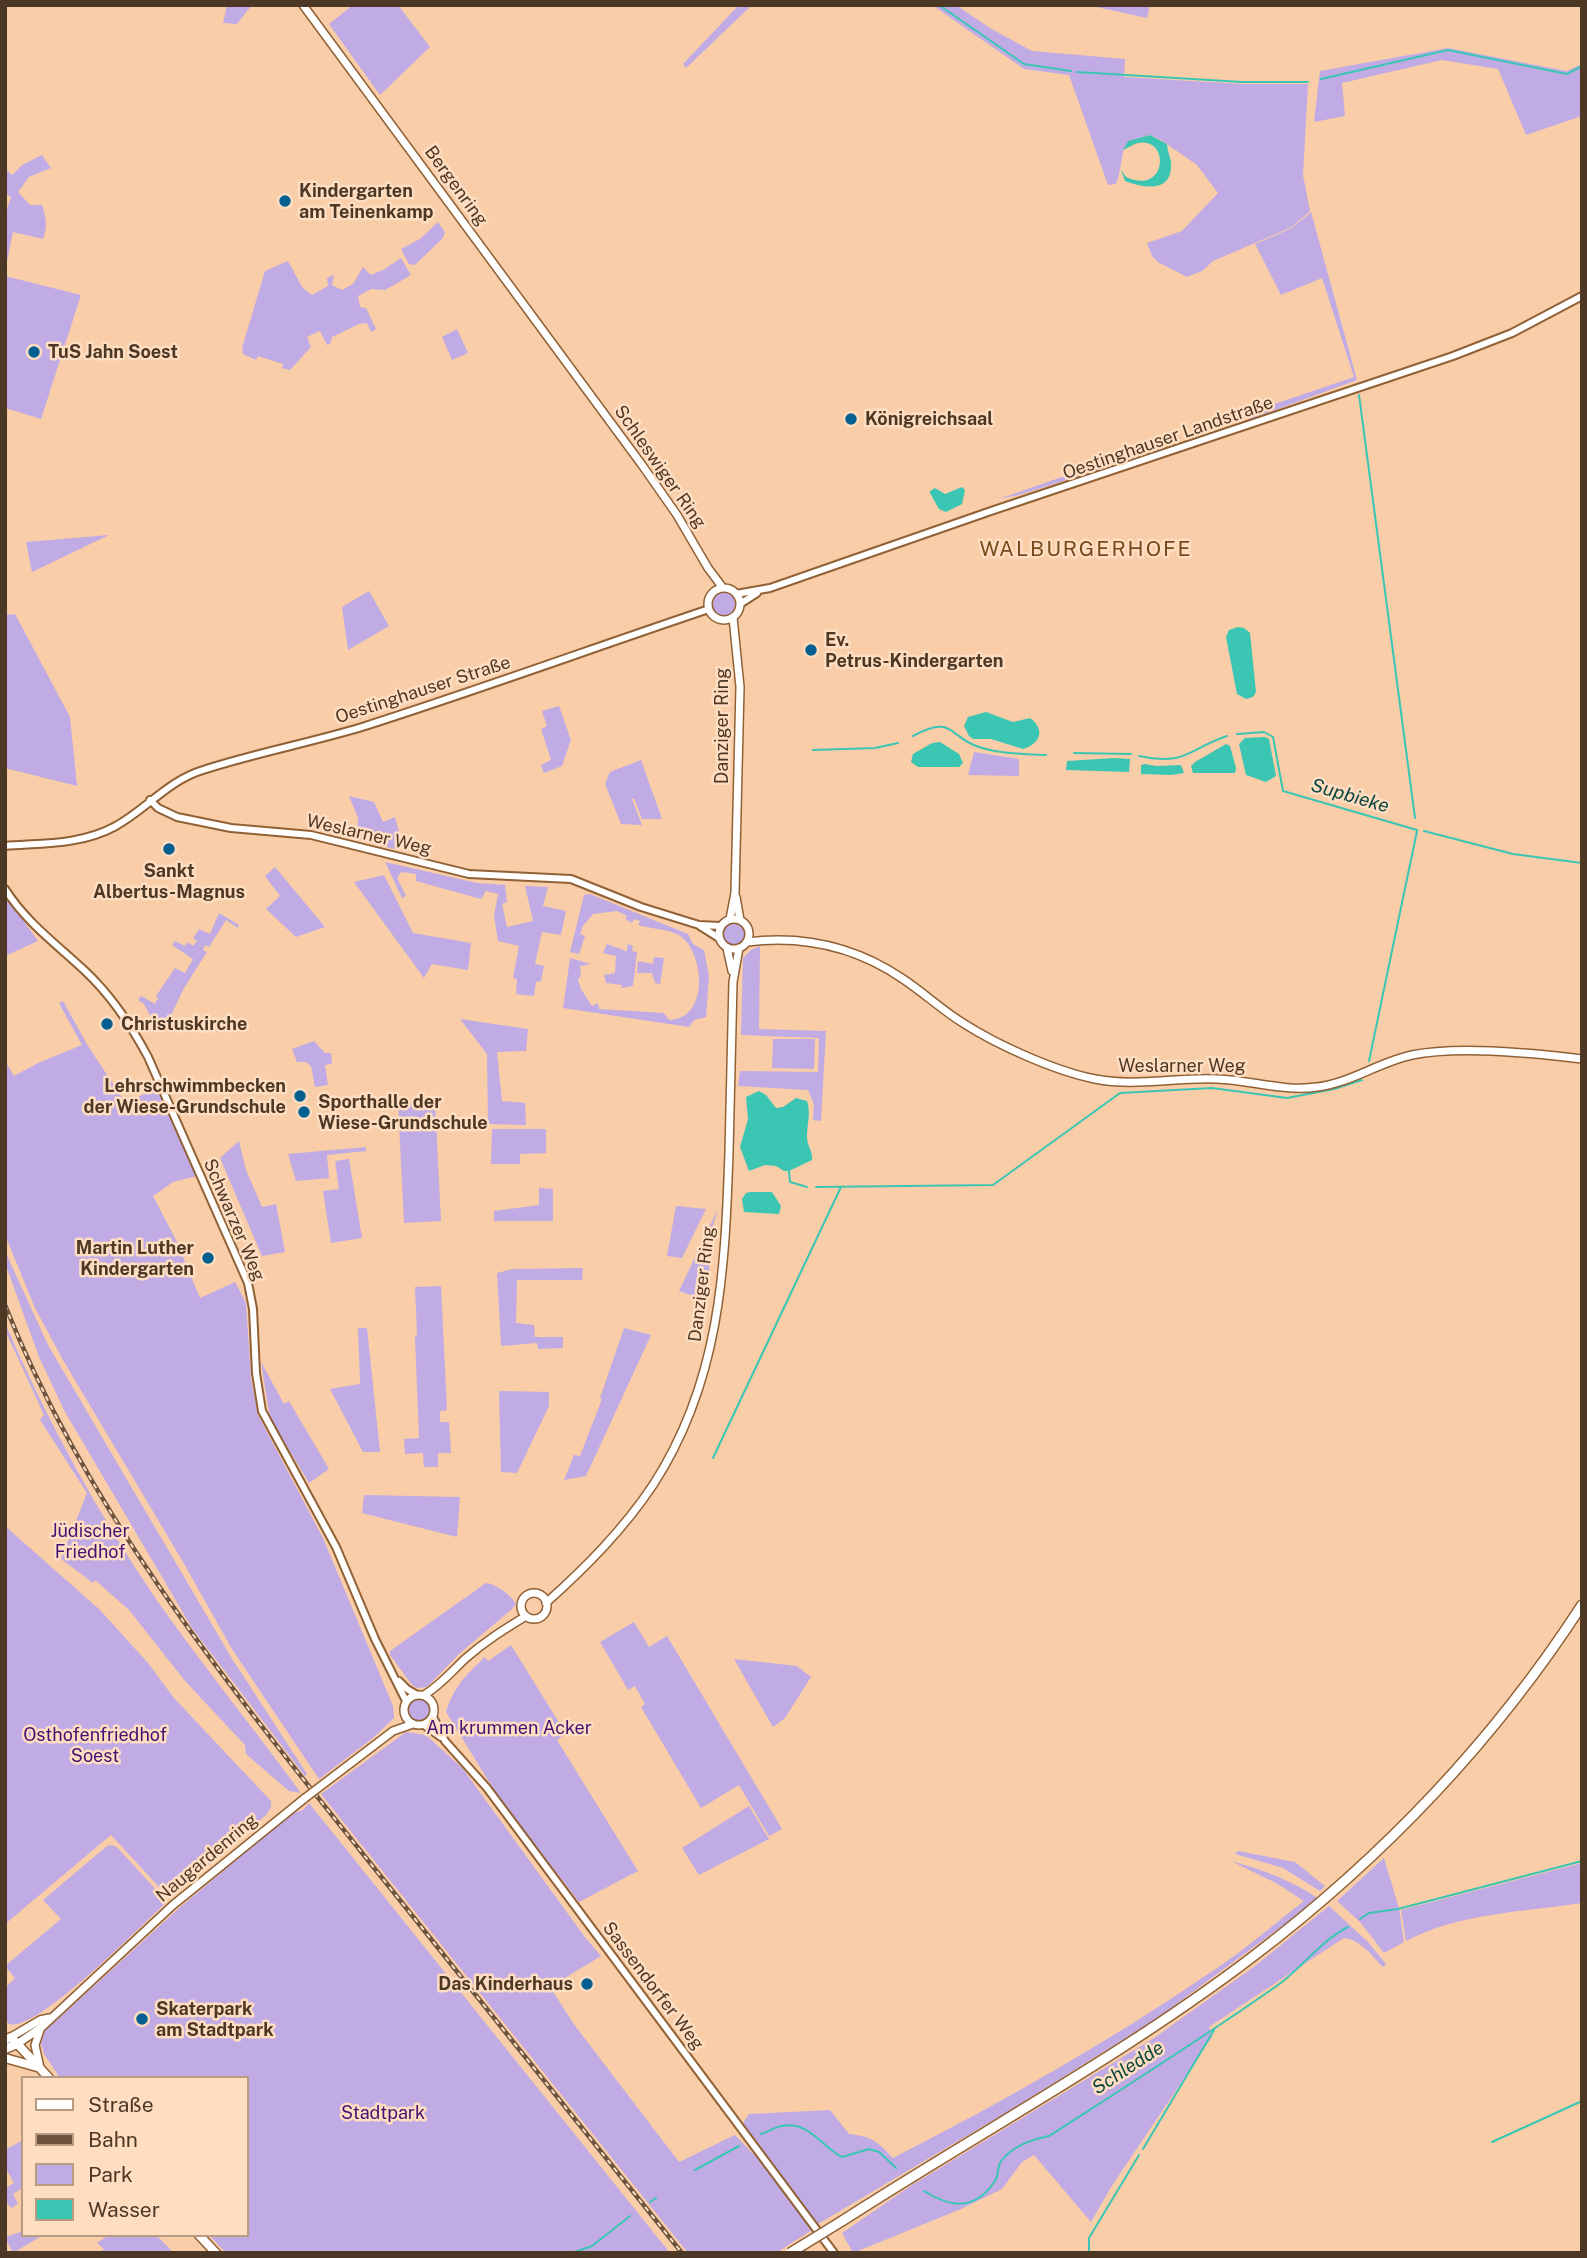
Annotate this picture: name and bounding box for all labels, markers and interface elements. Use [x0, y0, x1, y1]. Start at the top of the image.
street label: Bergenring [420, 142, 492, 230]
place label: Kindergarten am Teinenkamp [299, 180, 433, 222]
marker: Kindergarten am Teinenkamp [277, 193, 293, 209]
place label: TuS Jahn Soest [48, 341, 178, 363]
marker: TuS Jahn Soest [26, 344, 42, 360]
street label: Oestinghauser Landstraße [1060, 392, 1276, 484]
street label: Schleswiger Ring [609, 401, 711, 533]
place label: Königreichsaal [865, 408, 993, 430]
marker: Königreichsaal [843, 411, 859, 427]
district label: WALBURGERHOFE [981, 537, 1191, 563]
place label: Ev. Petrus-Kindergarten [825, 629, 1003, 672]
marker: Ev. Petrus-Kindergarten [803, 642, 819, 658]
street label: Oestinghauser Straße [333, 651, 513, 729]
street label: Danziger Ring [711, 668, 733, 784]
water label: Supbieke [1308, 774, 1392, 818]
street label: Weslarner Weg [304, 810, 434, 860]
marker: Sankt Albertus-Magnus [161, 841, 177, 857]
place label: Sankt Albertus-Magnus [93, 860, 245, 903]
place label: Christuskirche [121, 1013, 247, 1035]
marker: Christuskirche [99, 1016, 115, 1032]
street label: Weslarner Weg [1118, 1055, 1246, 1077]
place label: Lehrschwimmbecken der Wiese-Grundschule [84, 1075, 286, 1118]
marker: Lehrschwimmbecken der Wiese-Grundschule [292, 1088, 308, 1104]
place label: Sporthalle der Wiese-Grundschule [318, 1091, 488, 1134]
marker: Sporthalle der Wiese-Grundschule [296, 1104, 312, 1120]
street label: Schwarzer Weg [199, 1156, 269, 1284]
street label: Danziger Ring [684, 1225, 720, 1343]
place label: Martin Luther Kindergarten [76, 1237, 194, 1280]
marker: Martin Luther Kindergarten [200, 1250, 216, 1266]
park label: Jüdischer Friedhof [50, 1520, 130, 1562]
park label: Am krummen Acker [426, 1717, 592, 1739]
park label: Osthofenfriedhof Soest [23, 1724, 167, 1766]
street label: Naugardenring [152, 1809, 262, 1907]
street label: Sassendorfer Weg [598, 1918, 708, 2054]
place label: Das Kinderhaus [438, 1973, 573, 1995]
marker: Das Kinderhaus [579, 1976, 595, 1992]
place label: Skaterpark am Stadtpark [156, 1998, 274, 2040]
marker: Skaterpark am Stadtpark [134, 2011, 150, 2027]
water label: Schledde [1088, 2036, 1168, 2100]
legend [21, 2076, 248, 2237]
text: Straße [88, 2092, 154, 2117]
park label: Stadtpark [341, 2102, 425, 2124]
text: Bahn [88, 2127, 138, 2152]
text: Park [88, 2162, 133, 2187]
text: Wasser [88, 2197, 160, 2222]

